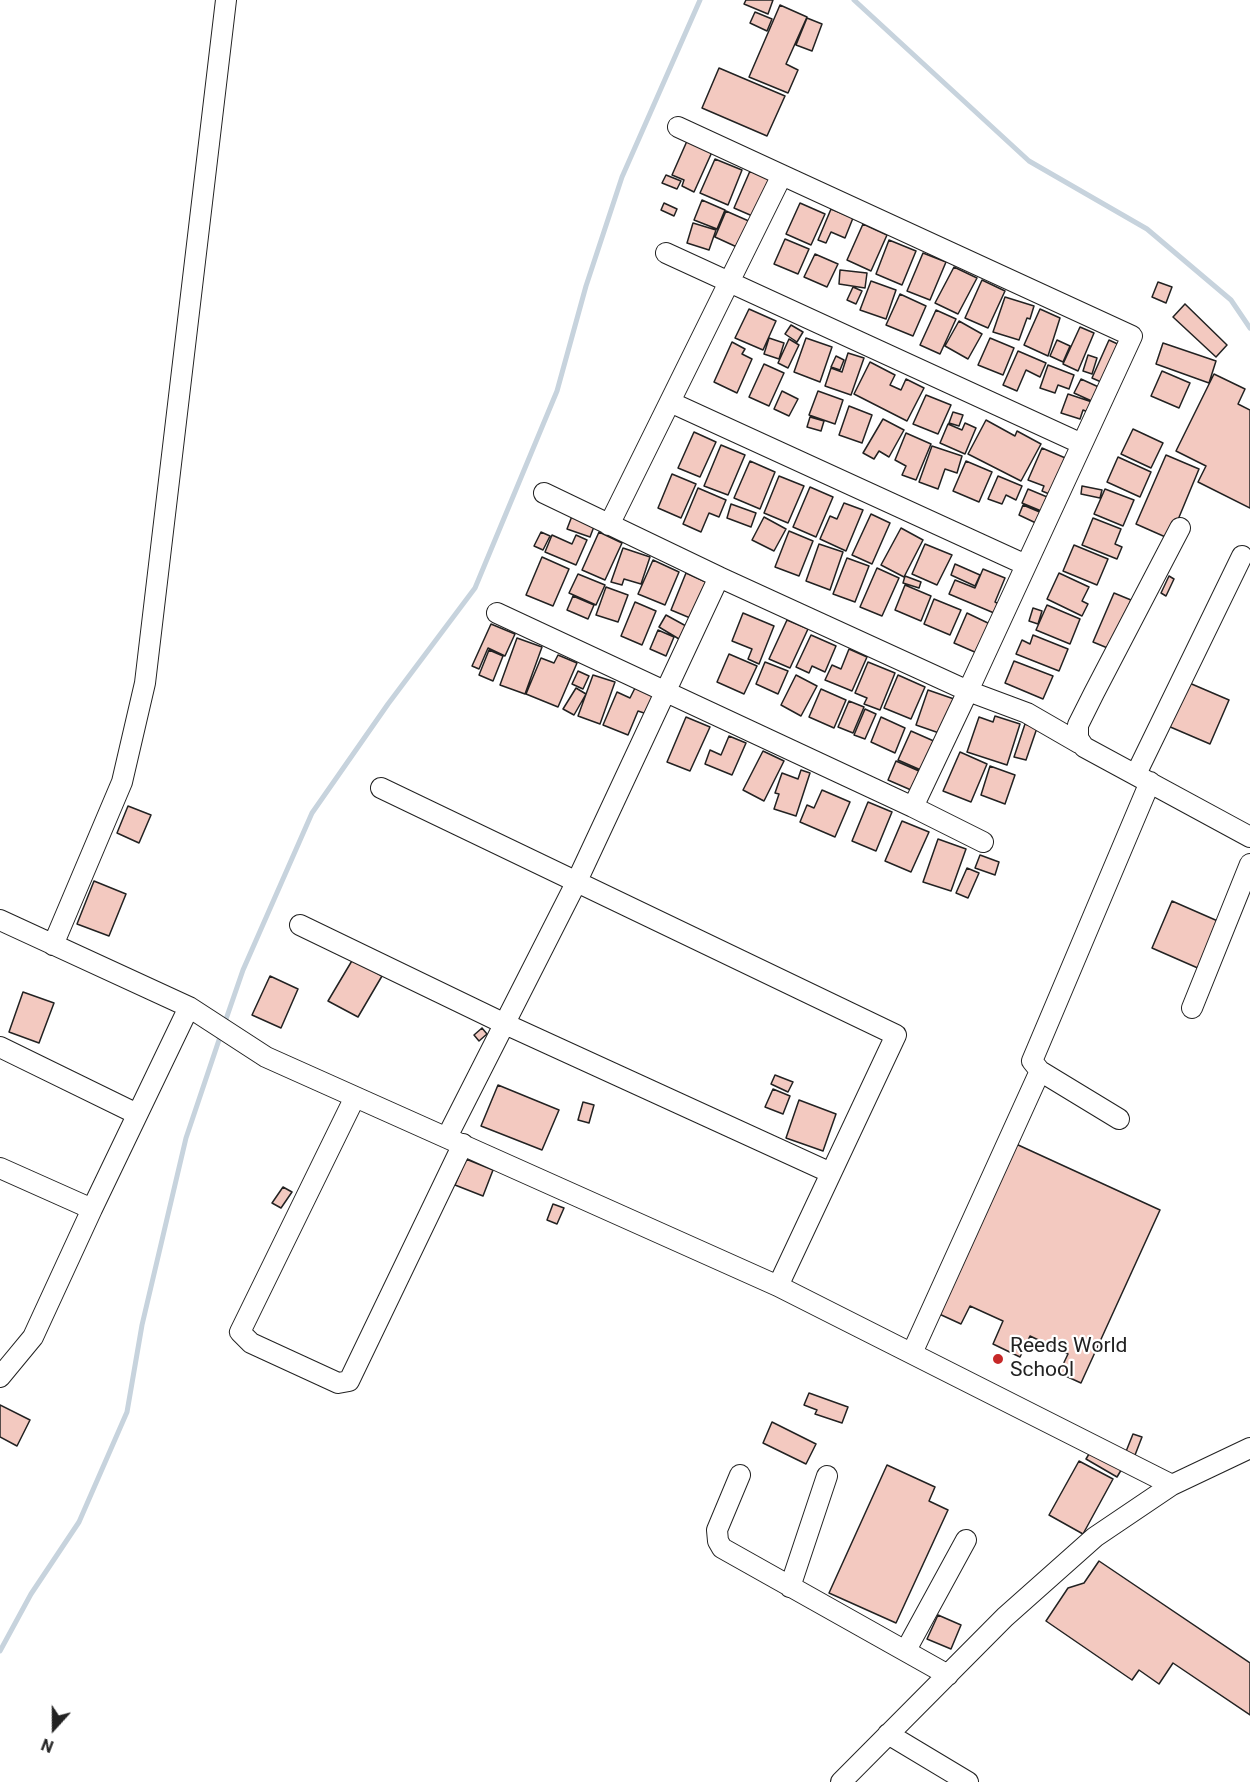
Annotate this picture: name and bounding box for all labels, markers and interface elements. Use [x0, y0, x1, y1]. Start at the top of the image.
place label: Reeds World School [1010, 1334, 1127, 1384]
marker: Reeds World School [991, 1352, 1005, 1366]
north arrow [24, 1698, 84, 1758]
text: N [39, 1734, 56, 1756]

